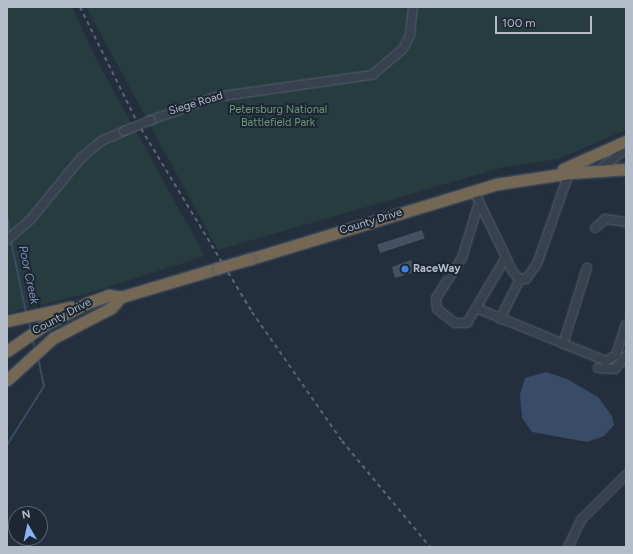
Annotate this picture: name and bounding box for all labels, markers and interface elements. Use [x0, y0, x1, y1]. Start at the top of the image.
scale bar [497, 8, 594, 34]
text: 100 m [502, 16, 536, 30]
street label: Siege Road [167, 90, 225, 118]
park label: Petersburg National Battlefield Park [229, 104, 327, 130]
street label: County Drive [338, 206, 404, 238]
water label: Poor Creek [15, 244, 41, 306]
place label: RaceWay [413, 262, 460, 276]
marker: RaceWay [400, 264, 410, 274]
street label: County Drive [30, 296, 94, 338]
north arrow [8, 506, 48, 546]
text: N [21, 508, 31, 522]

